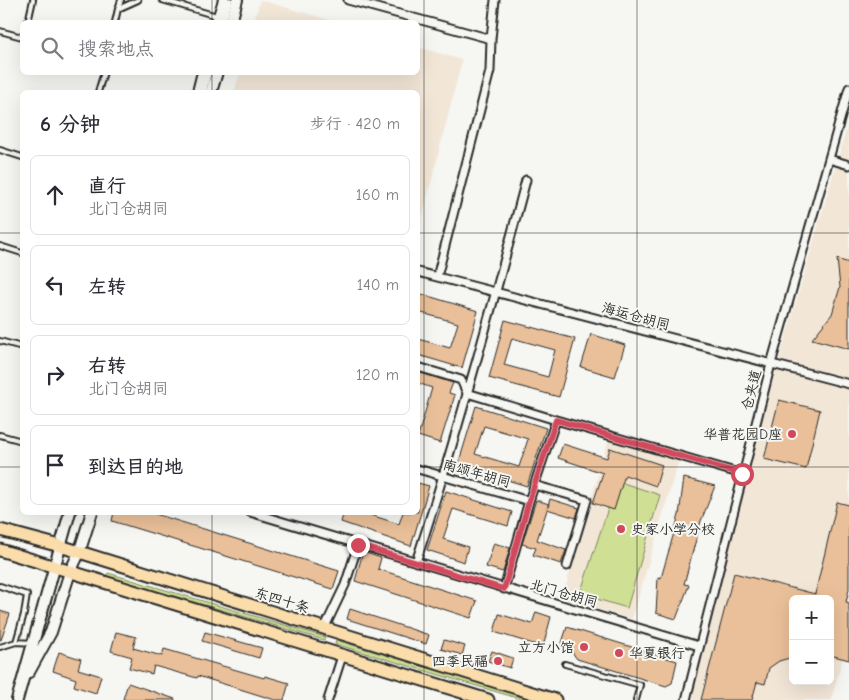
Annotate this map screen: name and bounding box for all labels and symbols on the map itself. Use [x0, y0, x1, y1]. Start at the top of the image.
street label: 海运仓胡同 [600, 299, 672, 334]
street label: 仓夹道 [738, 368, 765, 413]
place label: 华普花园D座 [703, 426, 782, 443]
marker: 华普花园D座 [786, 428, 798, 440]
street label: 南颂年胡同 [441, 456, 513, 491]
route start [731, 463, 754, 486]
place label: 史家小学分校 [631, 521, 715, 538]
marker: 史家小学分校 [615, 523, 627, 535]
route end [347, 534, 370, 557]
street label: 北门仓胡同 [528, 576, 600, 611]
street label: 东四十条 [253, 584, 311, 617]
place label: 立方小馆 [518, 639, 574, 656]
marker: 立方小馆 [578, 641, 590, 653]
place label: 华夏银行 [629, 645, 685, 662]
marker: 华夏银行 [613, 647, 625, 659]
place label: 四季民福 [432, 653, 488, 670]
marker: 四季民福 [492, 655, 504, 667]

